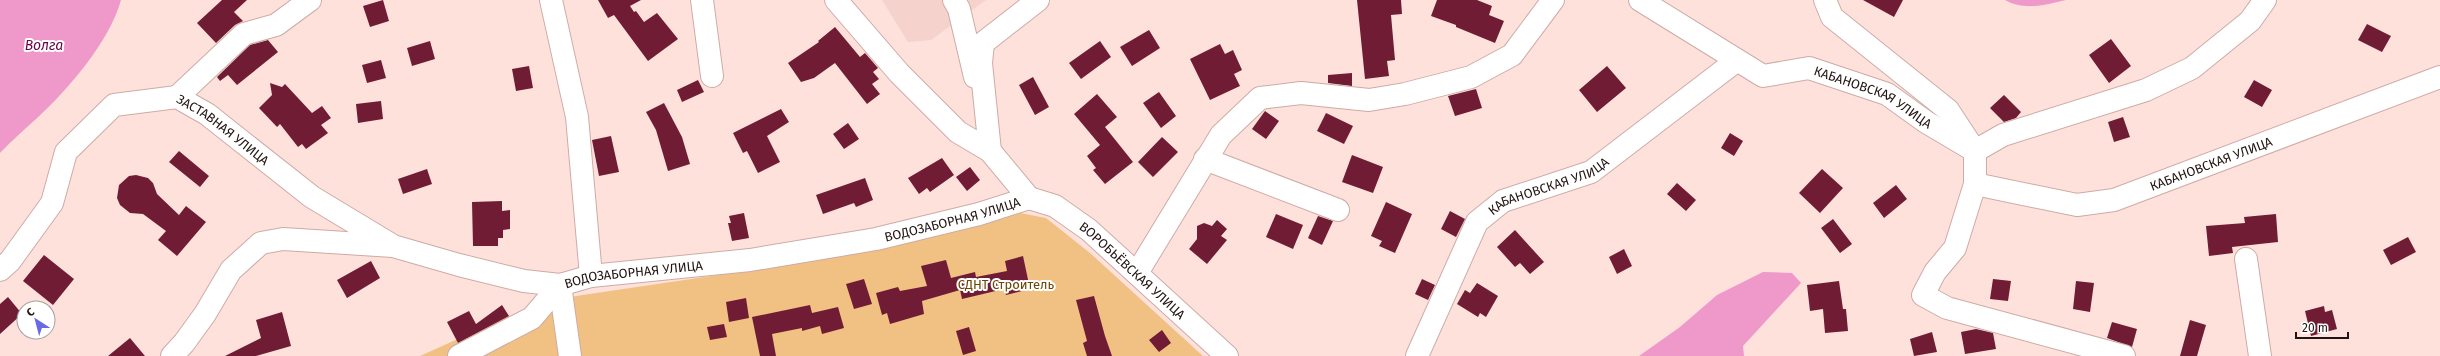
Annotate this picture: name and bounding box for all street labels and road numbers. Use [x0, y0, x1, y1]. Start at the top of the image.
street label: КАБАНОВСКАЯ УЛИЦА [1812, 63, 1935, 131]
street label: ЗАСТАВНАЯ УЛИЦА [174, 91, 273, 168]
street label: КАБАНОВСКАЯ УЛИЦА [2147, 133, 2275, 193]
street label: КАБАНОВСКАЯ УЛИЦА [1485, 154, 1612, 218]
street label: ВОДОЗАБОРНАЯ УЛИЦА [883, 194, 1022, 244]
street label: ВОРОБЬЁВСКАЯ УЛИЦА [1077, 218, 1189, 322]
street label: ВОДОЗАБОРНАЯ УЛИЦА [562, 257, 704, 291]

